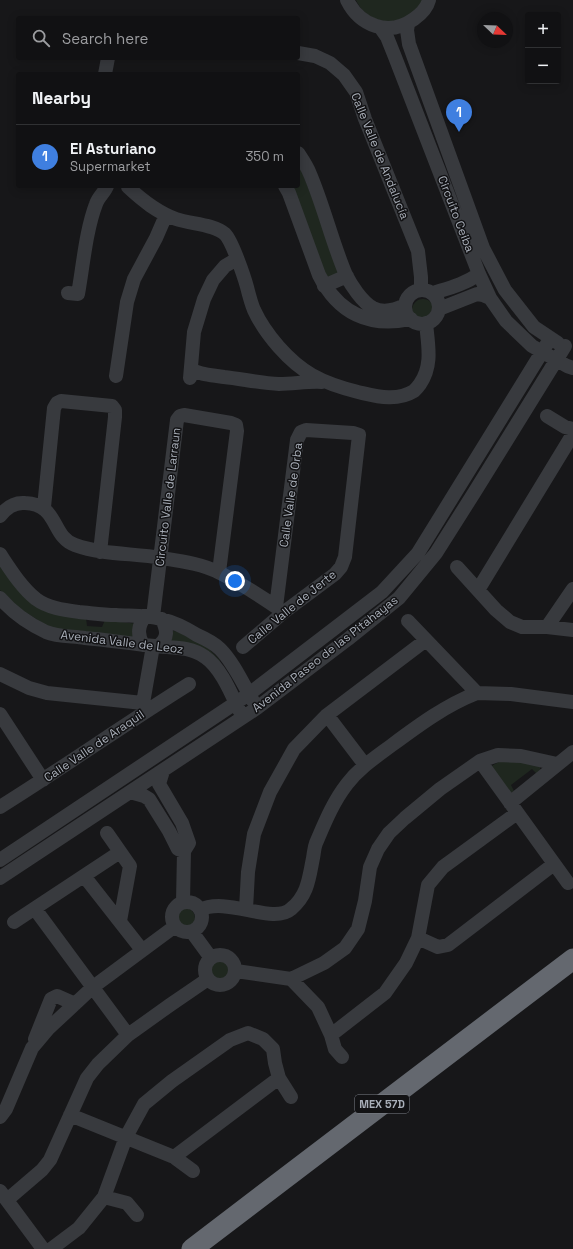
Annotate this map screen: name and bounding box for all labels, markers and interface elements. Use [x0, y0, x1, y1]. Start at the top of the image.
north arrow [477, 12, 513, 48]
map controls [525, 12, 561, 84]
button: + [525, 12, 561, 48]
search box [16, 16, 300, 60]
icon: search [30, 27, 52, 49]
text: Search here [62, 29, 148, 48]
button: − [525, 48, 561, 84]
text: Nearby [32, 87, 91, 109]
street label: Calle Valle de Andalucía [347, 90, 413, 222]
pin: 1 [446, 99, 472, 132]
text: El Asturiano [70, 139, 156, 158]
text: 1 [42, 148, 48, 165]
text: 350 m [246, 148, 284, 165]
text: Supermarket [70, 158, 151, 175]
street label: Circuito Ceiba [434, 174, 478, 255]
street label: Circuito Valle de Larraun [152, 427, 184, 567]
street label: Calle Valle de Orba [276, 442, 306, 548]
street label: Calle Valle de Jerte [245, 566, 339, 648]
your location [225, 571, 245, 591]
street label: Avenida Paseo de las Pitahayas [249, 592, 401, 716]
street label: Avenida Valle de Leoz [60, 627, 184, 657]
street label: Calle Valle de Araquil [41, 706, 147, 786]
road number: MEX 57D [355, 1095, 409, 1113]

